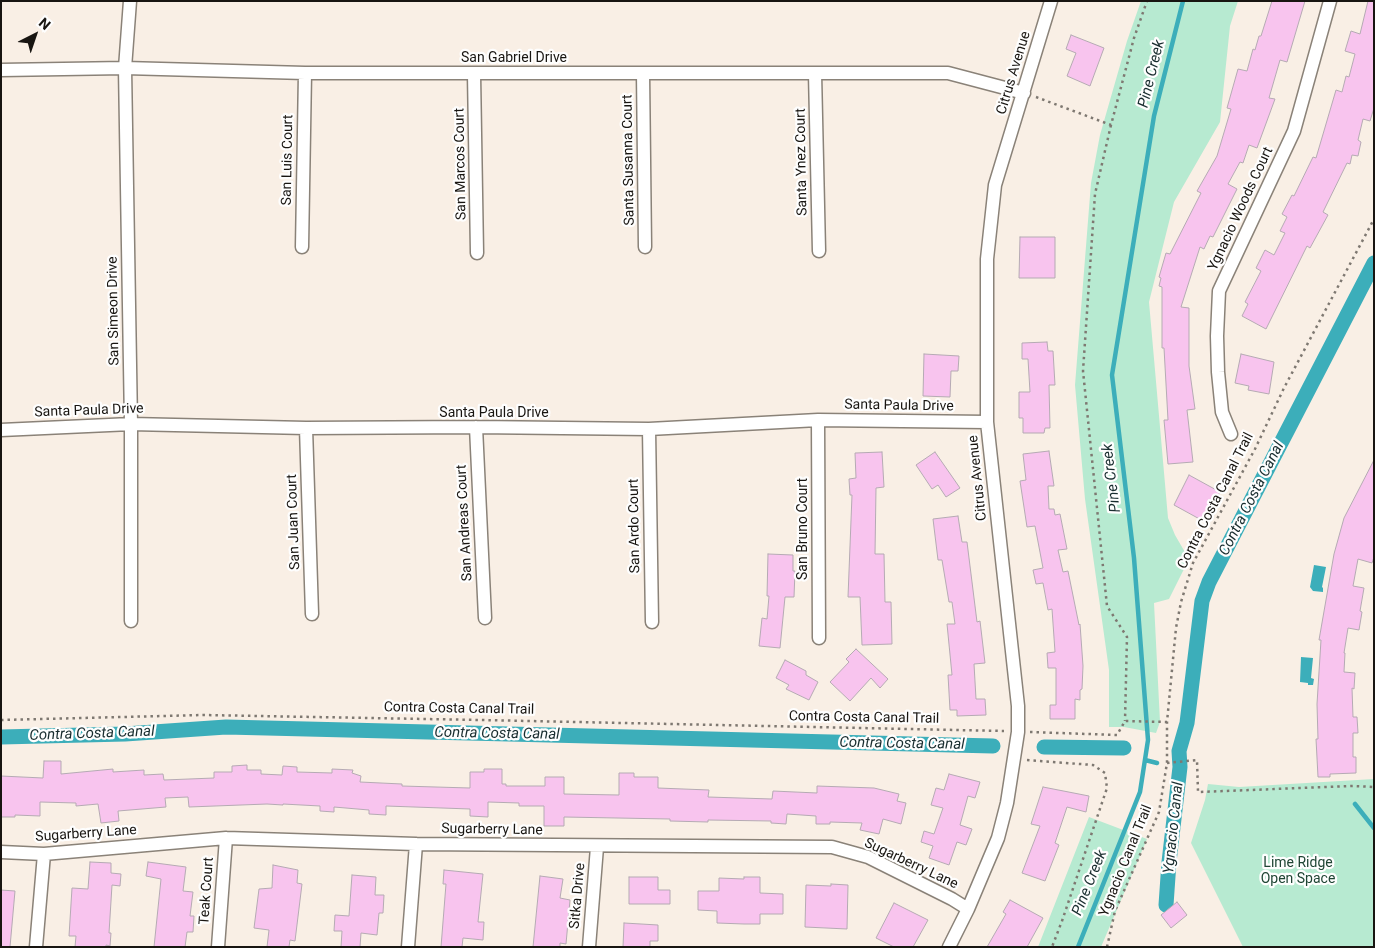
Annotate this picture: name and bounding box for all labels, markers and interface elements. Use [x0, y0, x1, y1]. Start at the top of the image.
north arrow [10, 10, 60, 60]
text: N [36, 14, 54, 33]
street label: Citrus Avenue [993, 29, 1035, 117]
water label: Pine Creek [1135, 38, 1169, 110]
street label: San Gabriel Drive [461, 50, 567, 66]
street label: Santa Susanna Court [619, 94, 639, 226]
street label: San Marcos Court [452, 108, 470, 220]
street label: Santa Ynez Court [793, 108, 811, 216]
street label: San Luis Court [279, 115, 297, 205]
street label: Ygnacio Woods Court [1205, 144, 1277, 274]
street label: San Simeon Drive [105, 256, 123, 366]
street label: Santa Paula Drive [844, 397, 954, 415]
street label: Santa Paula Drive [34, 401, 144, 421]
street label: Santa Paula Drive [439, 405, 549, 421]
street label: Contra Costa Canal Trail [1174, 430, 1258, 572]
street label: Citrus Avenue [965, 434, 991, 522]
water label: Contra Costa Canal [1216, 439, 1288, 559]
water label: Pine Creek [1099, 443, 1125, 513]
street label: San Andreas Court [454, 464, 476, 582]
street label: San Juan Court [284, 474, 304, 570]
street label: San Bruno Court [795, 478, 811, 580]
street label: San Ardo Court [626, 479, 644, 573]
street label: Contra Costa Canal Trail [384, 699, 534, 719]
street label: Contra Costa Canal Trail [789, 708, 939, 728]
water label: Contra Costa Canal [29, 723, 155, 745]
water label: Contra Costa Canal [434, 724, 560, 744]
water label: Contra Costa Canal [839, 734, 965, 754]
water label: Ygnacio Canal [1160, 781, 1188, 875]
street label: Ygnacio Canal Trail [1096, 803, 1156, 919]
street label: Sugarberry Lane [441, 821, 543, 839]
street label: Sugarberry Lane [35, 822, 137, 846]
street label: Sugarberry Lane [861, 835, 961, 893]
water label: Pine Creek [1069, 848, 1111, 918]
park label: Lime Ridge Open Space [1261, 855, 1335, 888]
street label: Teak Court [196, 857, 218, 925]
street label: Sitka Drive [567, 862, 589, 930]

